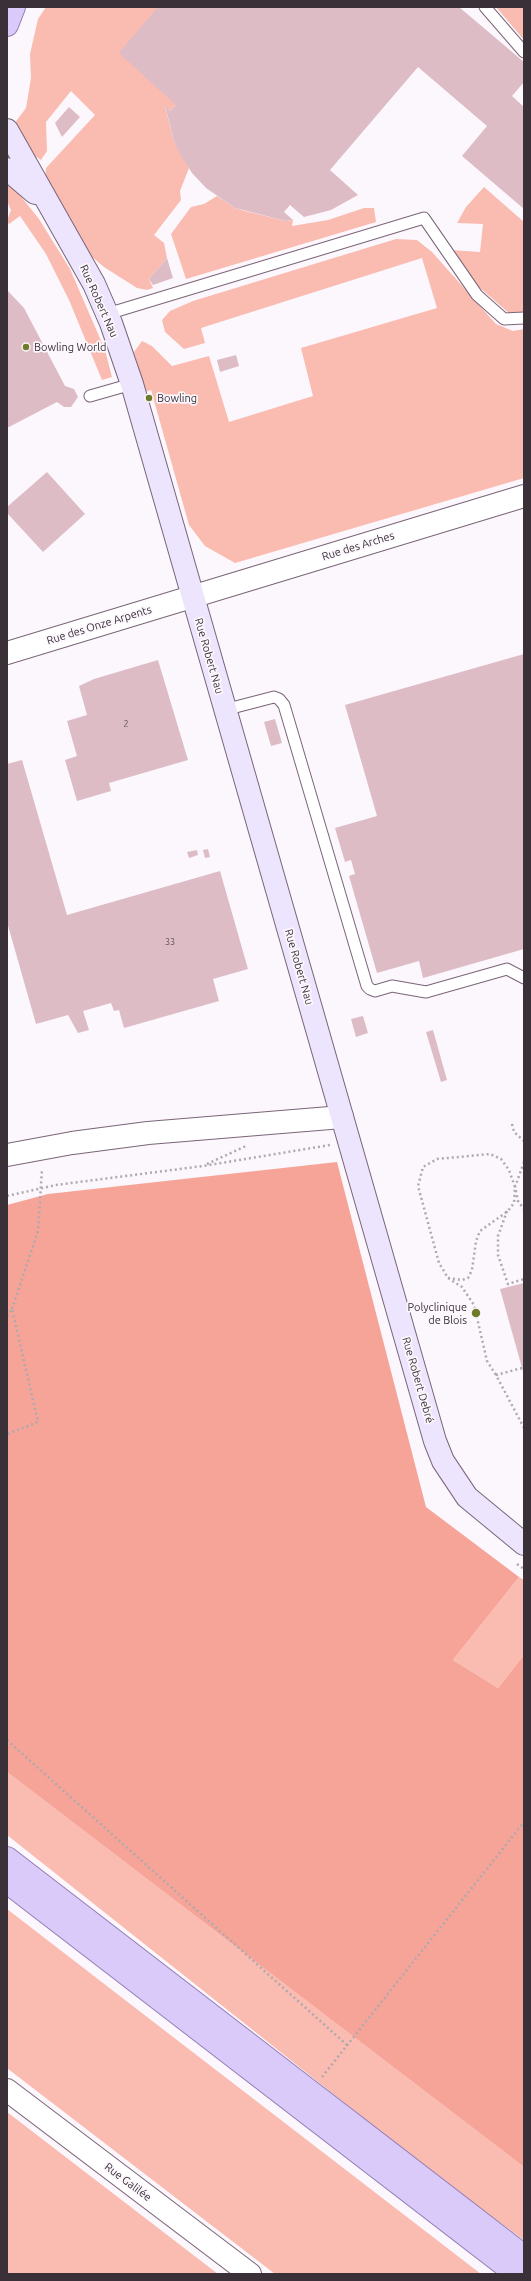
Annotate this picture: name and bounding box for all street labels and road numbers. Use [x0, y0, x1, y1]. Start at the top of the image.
street label: Rue Robert Nau [77, 263, 121, 339]
street label: Rue des Arches [320, 529, 396, 563]
street label: Rue des Onze Arpents [45, 603, 153, 647]
street label: Rue Robert Nau [192, 617, 226, 695]
street label: Rue Robert Nau [282, 928, 316, 1006]
street label: Rue Robert Debré [399, 1335, 437, 1425]
street label: Rue Galilée [102, 2160, 154, 2204]

